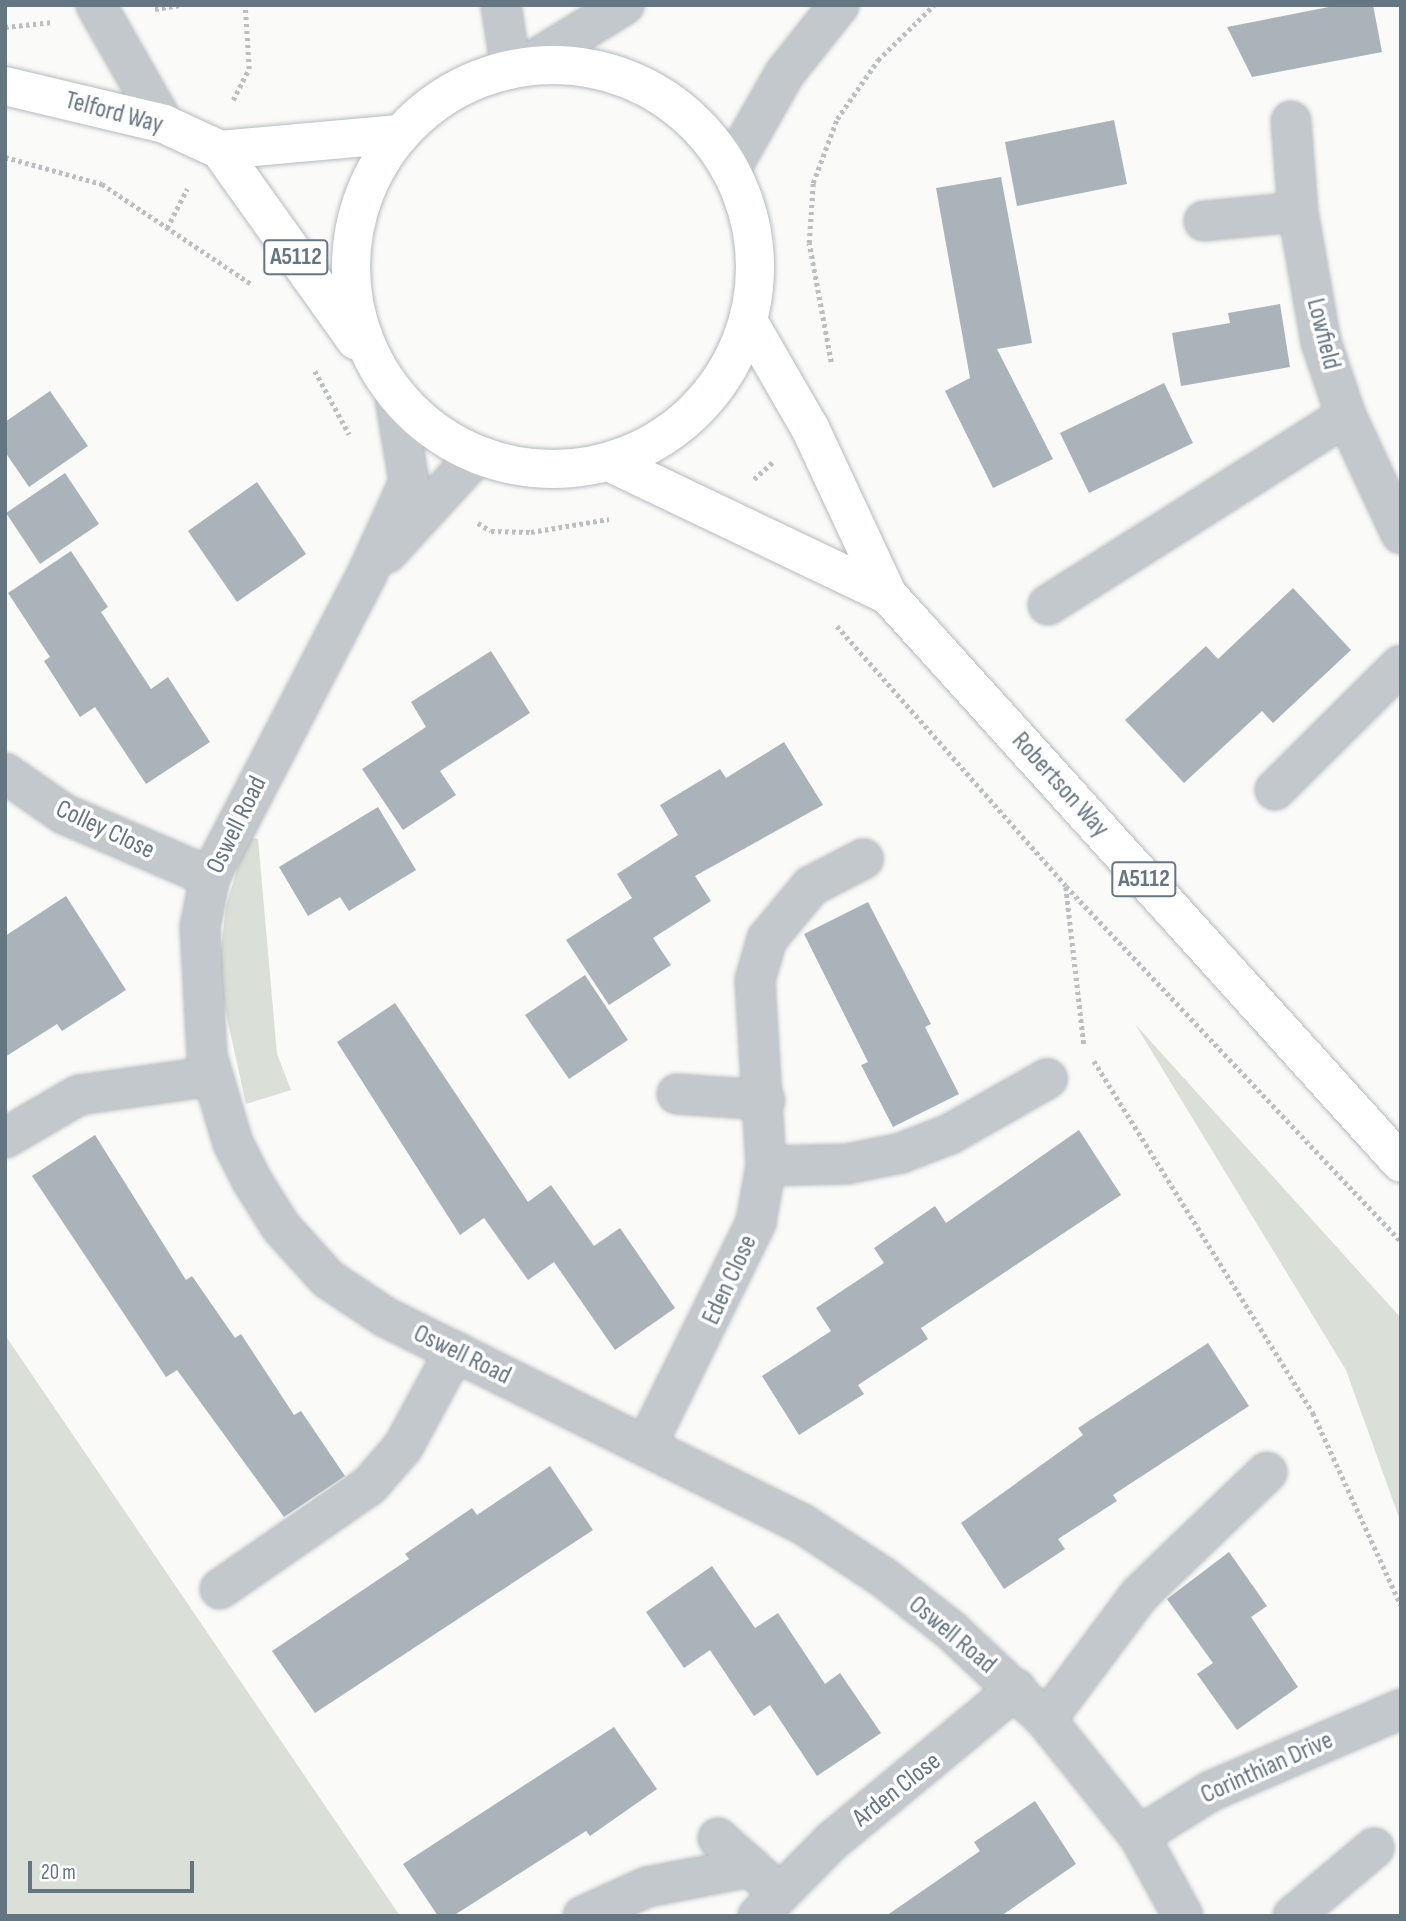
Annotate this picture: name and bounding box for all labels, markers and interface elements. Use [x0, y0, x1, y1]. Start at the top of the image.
street label: Telford Way [62, 85, 166, 141]
road number: A5112 [263, 236, 329, 278]
street label: Lowfield [1299, 295, 1347, 373]
street label: Robertson Way [1005, 726, 1115, 844]
street label: Oswell Road [200, 771, 274, 879]
street label: Colley Close [51, 794, 159, 866]
road number: A5112 [1111, 858, 1177, 900]
street label: Eden Close [696, 1230, 764, 1330]
street label: Oswell Road [408, 1318, 516, 1392]
street label: Oswell Road [902, 1590, 1002, 1680]
street label: Corinthian Drive [1196, 1725, 1338, 1811]
street label: Arden Close [847, 1746, 947, 1834]
scale bar [32, 1848, 198, 1892]
text: 20 m [41, 1860, 76, 1885]

